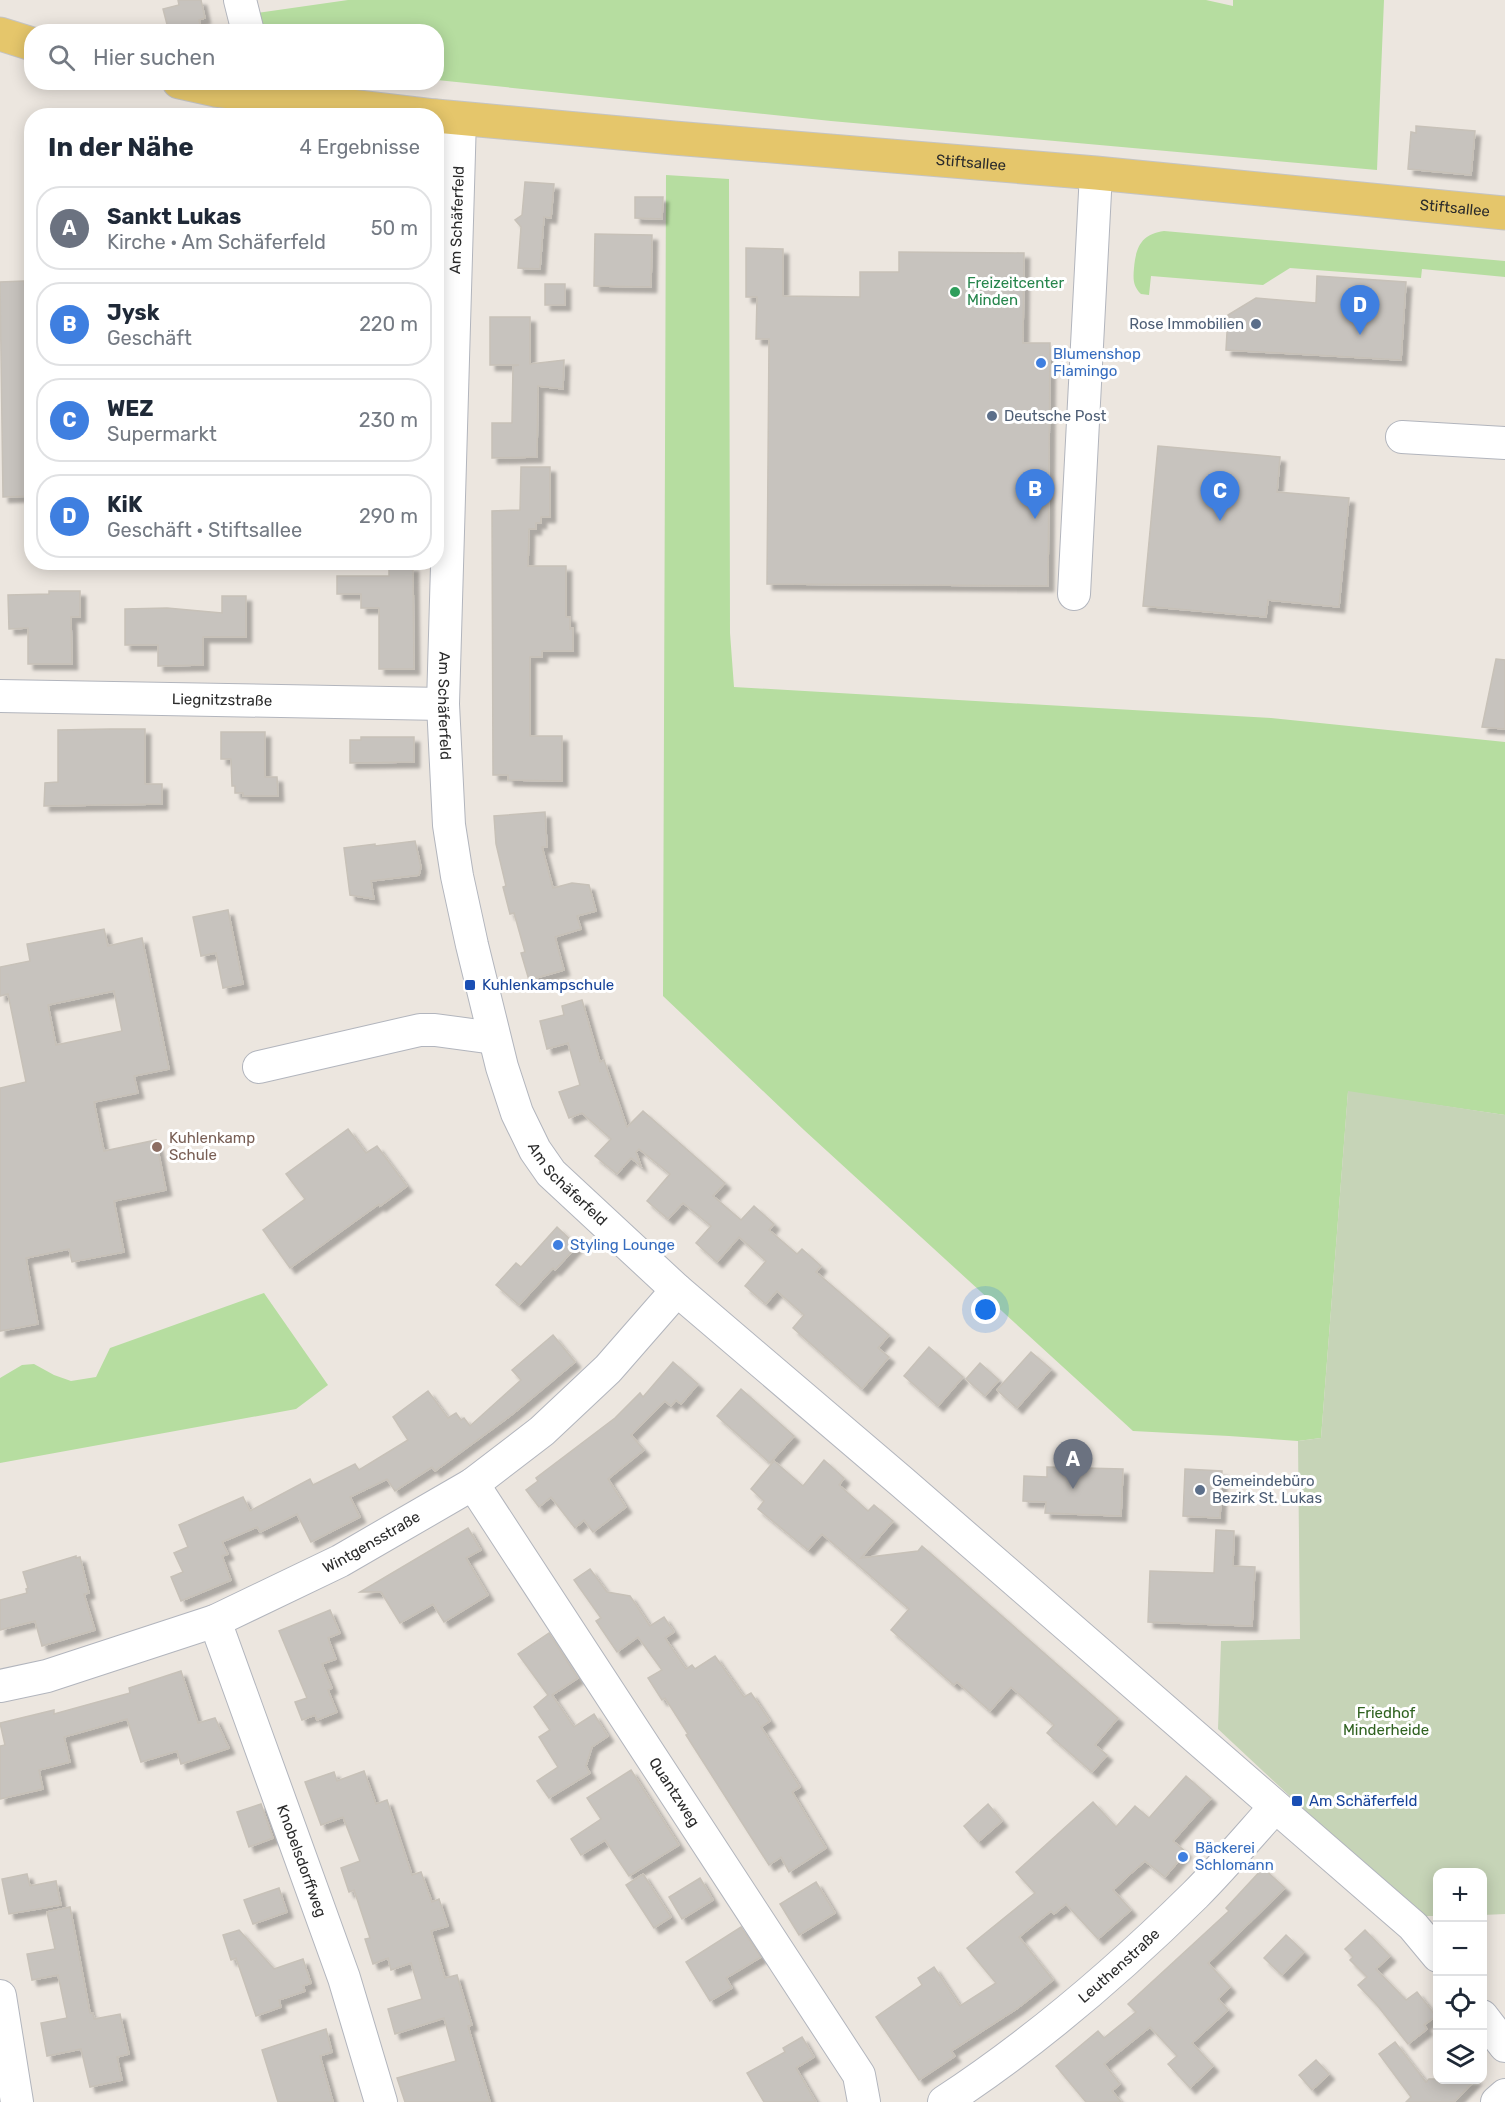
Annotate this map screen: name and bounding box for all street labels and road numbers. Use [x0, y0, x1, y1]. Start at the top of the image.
street label: Stiftsallee [935, 151, 1007, 175]
street label: Am Schäferfeld [446, 166, 468, 274]
street label: Stiftsallee [1419, 196, 1491, 220]
street label: Am Schäferfeld [434, 651, 455, 760]
street label: Liegnitzstraße [172, 690, 272, 710]
street label: Am Schäferfeld [524, 1140, 611, 1230]
street label: Wintgensstraße [320, 1508, 423, 1577]
street label: Quantzweg [645, 1754, 703, 1830]
street label: Knobelsdorffweg [273, 1802, 330, 1919]
street label: Leuthenstraße [1075, 1925, 1163, 2007]

